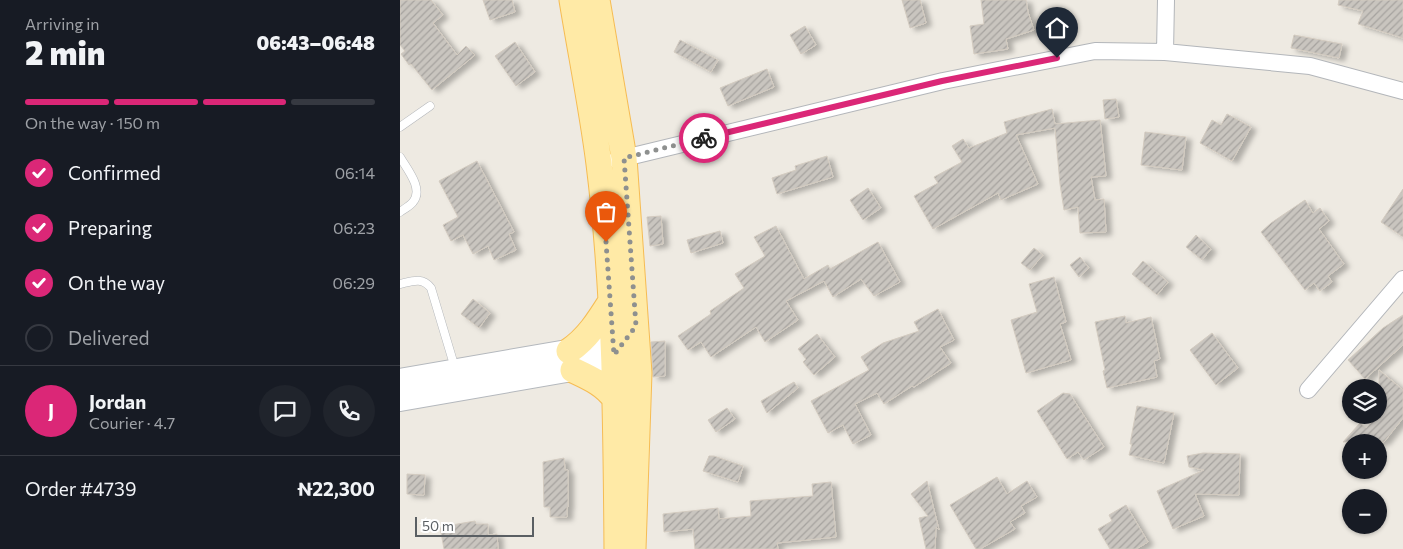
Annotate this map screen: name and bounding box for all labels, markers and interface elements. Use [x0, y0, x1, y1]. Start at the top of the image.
pin [1036, 7, 1078, 58]
text: Arriving in [25, 14, 99, 33]
icon: home [1043, 14, 1071, 42]
text: 06:43–06:48 [257, 31, 375, 54]
text: 2 min [25, 32, 105, 72]
text: On the way · 150 m [25, 113, 160, 132]
courier [679, 113, 729, 163]
icon: bike [690, 124, 718, 152]
icon: check [25, 159, 53, 187]
text: Confirmed [68, 161, 161, 184]
text: 06:14 [335, 163, 375, 182]
pin [585, 191, 627, 242]
icon: bag [592, 198, 620, 226]
icon: check [25, 214, 53, 242]
text: Preparing [68, 216, 152, 239]
text: 06:23 [333, 218, 375, 237]
icon: check [25, 269, 53, 297]
text: On the way [68, 271, 165, 294]
text: 06:29 [333, 273, 375, 292]
text: Delivered [68, 326, 149, 349]
map controls [1342, 379, 1387, 534]
button: layers [1342, 379, 1387, 424]
button: chat [259, 385, 311, 437]
button: phone [323, 385, 375, 437]
text: Jordan [89, 390, 146, 413]
text: J [48, 399, 54, 422]
text: Courier · 4.7 [89, 413, 175, 432]
button: + [1342, 434, 1387, 479]
text: Order #4739 [25, 477, 136, 500]
text: ₦22,300 [297, 477, 375, 500]
button: − [1342, 489, 1387, 534]
scale bar [415, 514, 534, 537]
text: 50 m [422, 517, 454, 534]

